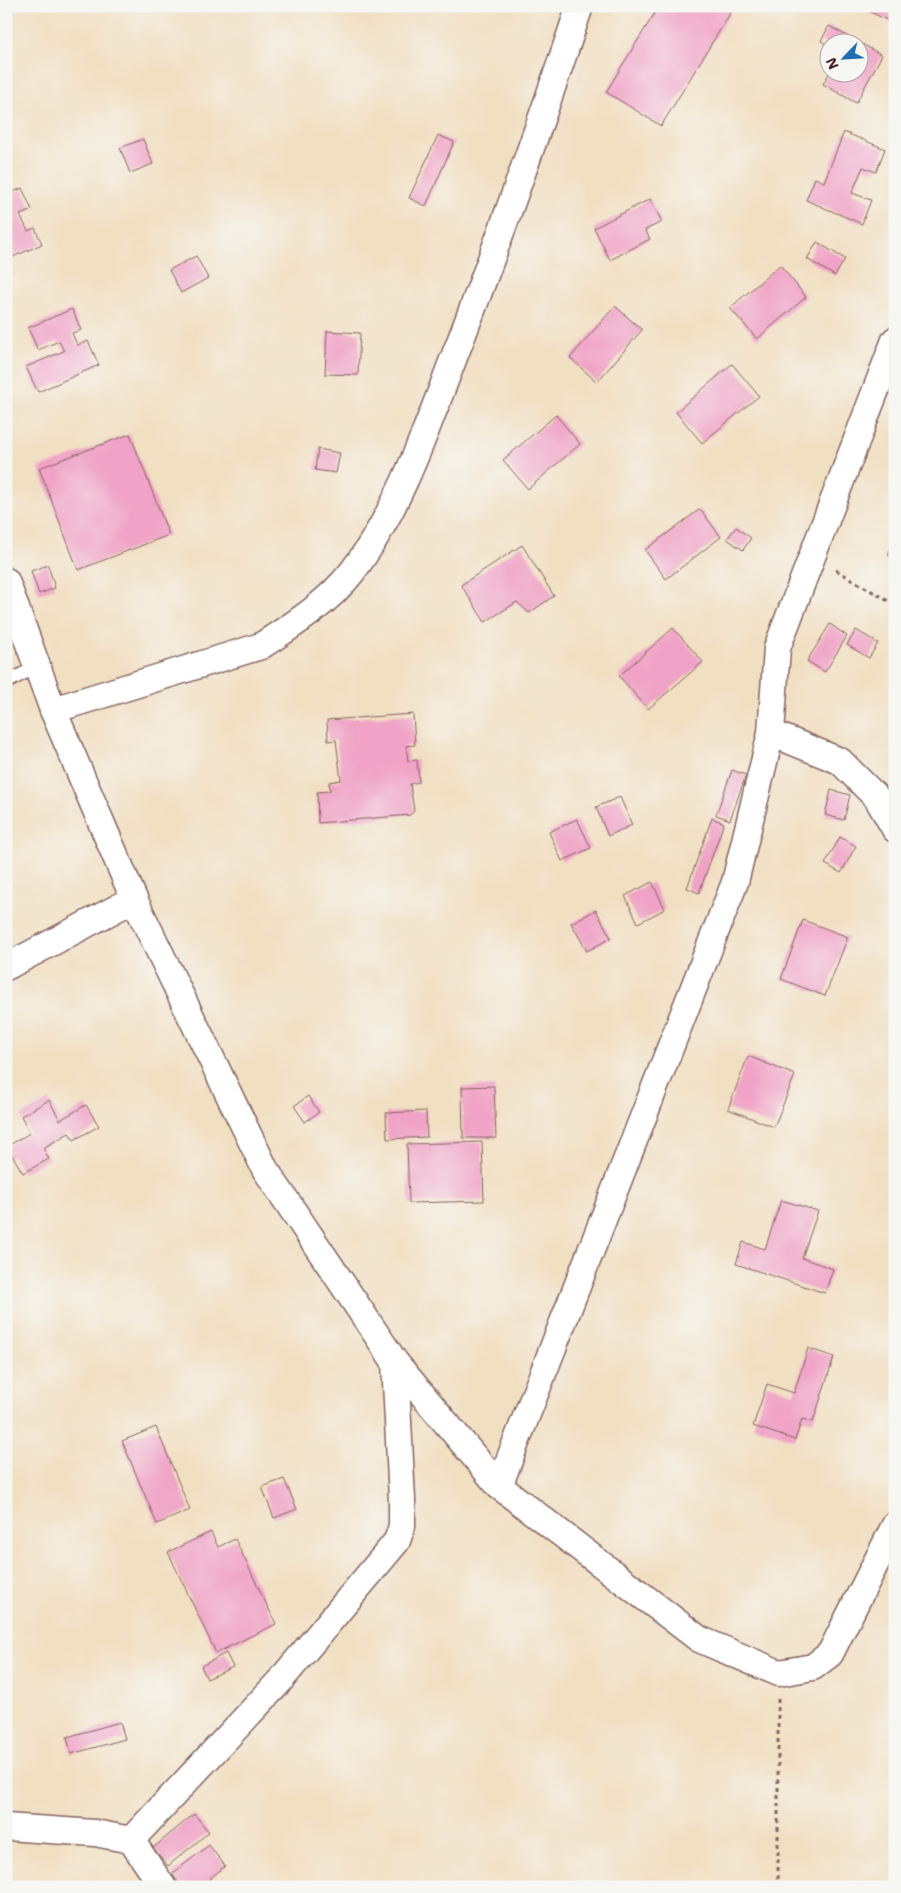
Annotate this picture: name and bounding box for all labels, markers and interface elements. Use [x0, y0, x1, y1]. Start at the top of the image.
north arrow [818, 32, 868, 82]
text: N [822, 55, 843, 72]

